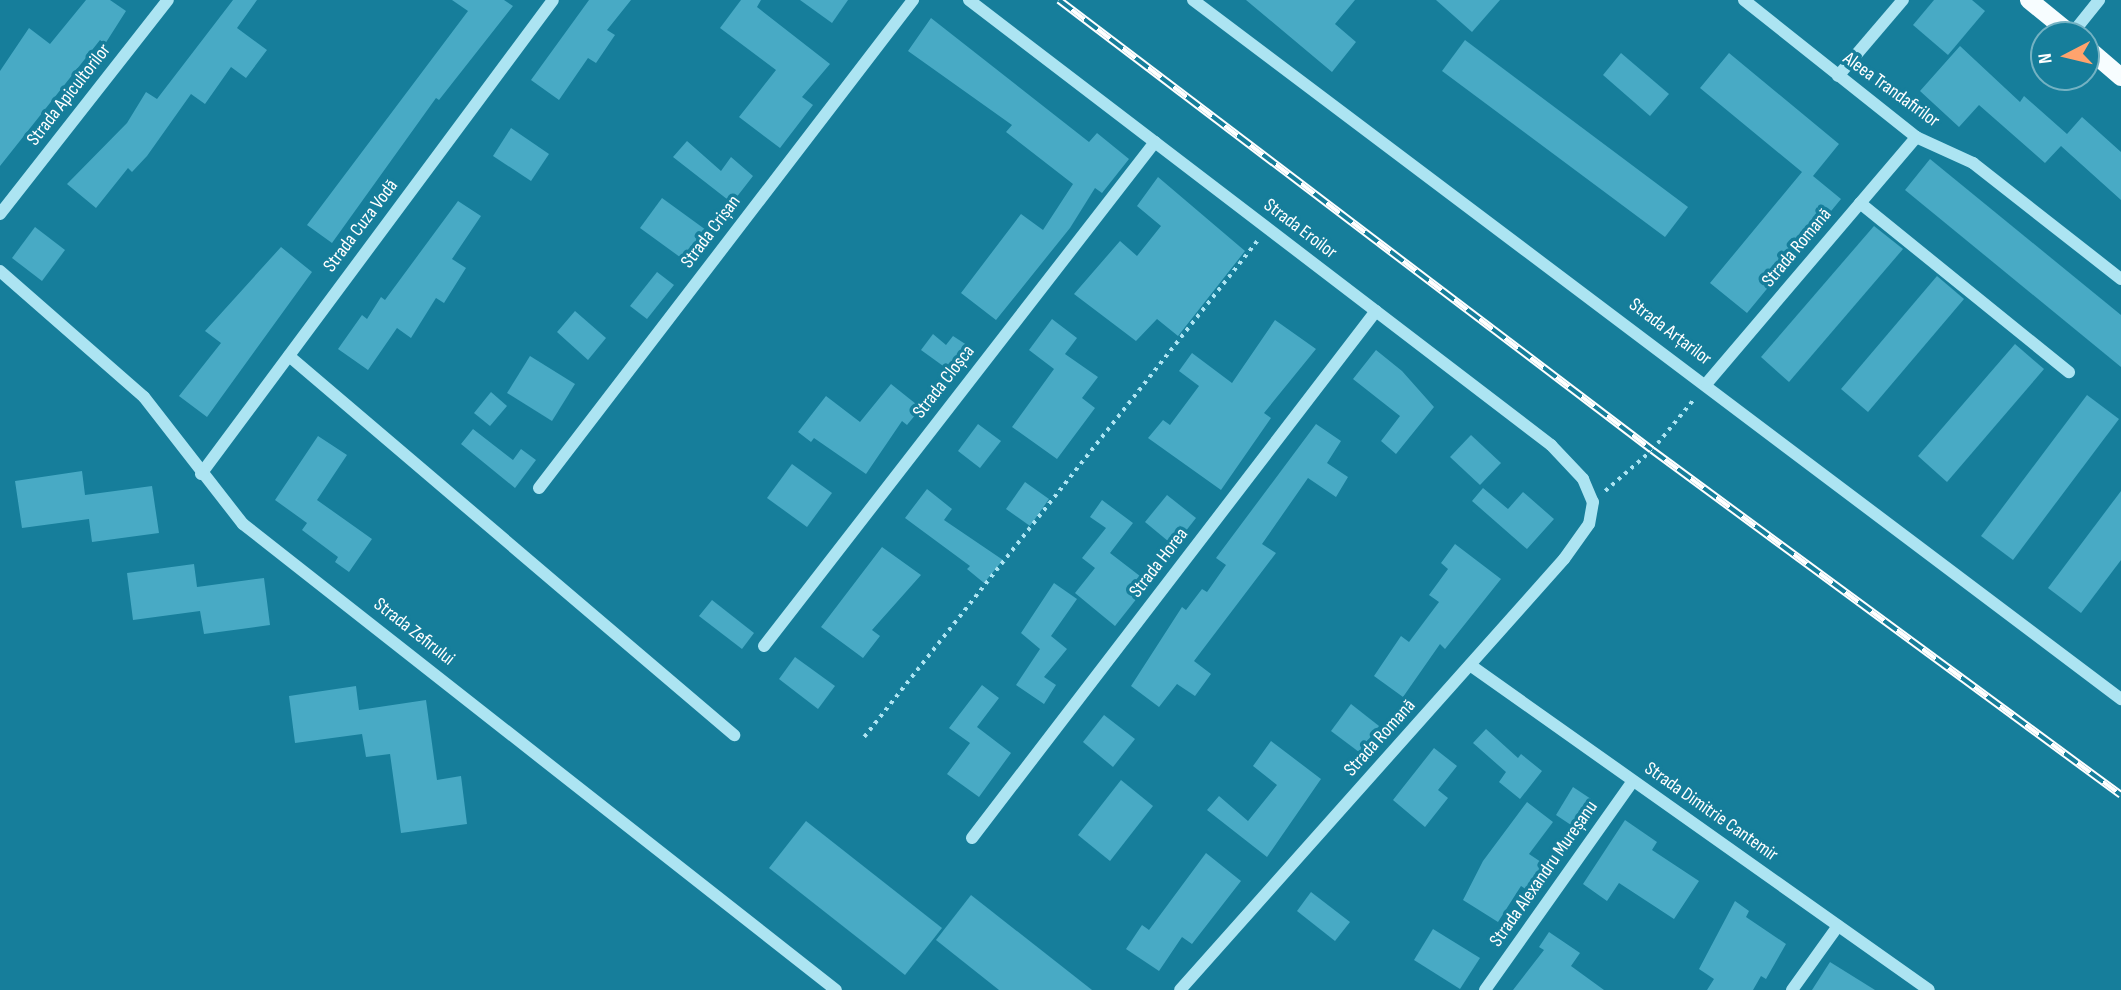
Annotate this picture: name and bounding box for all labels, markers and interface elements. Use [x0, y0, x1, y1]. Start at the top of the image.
north arrow [2030, 21, 2100, 91]
street label: Strada Apicultorilor [22, 40, 116, 150]
street label: Aleea Trandafirilor [1838, 47, 1944, 133]
text: N [2034, 52, 2058, 65]
street label: Strada Cuza Vodă [319, 175, 403, 277]
street label: Strada Crișan [676, 191, 746, 273]
street label: Strada Eroilor [1259, 194, 1341, 264]
street label: Strada Romană [1757, 204, 1837, 292]
street label: Strada Arțarilor [1624, 293, 1716, 371]
street label: Strada Cloșca [908, 341, 980, 423]
street label: Strada Horea [1125, 524, 1193, 602]
street label: Strada Zefirului [369, 593, 459, 671]
street label: Strada Romană [1339, 695, 1421, 781]
street label: Strada Dimitrie Cantemir [1640, 757, 1782, 867]
street label: Strada Alexandru Mureșanu [1485, 797, 1603, 951]

